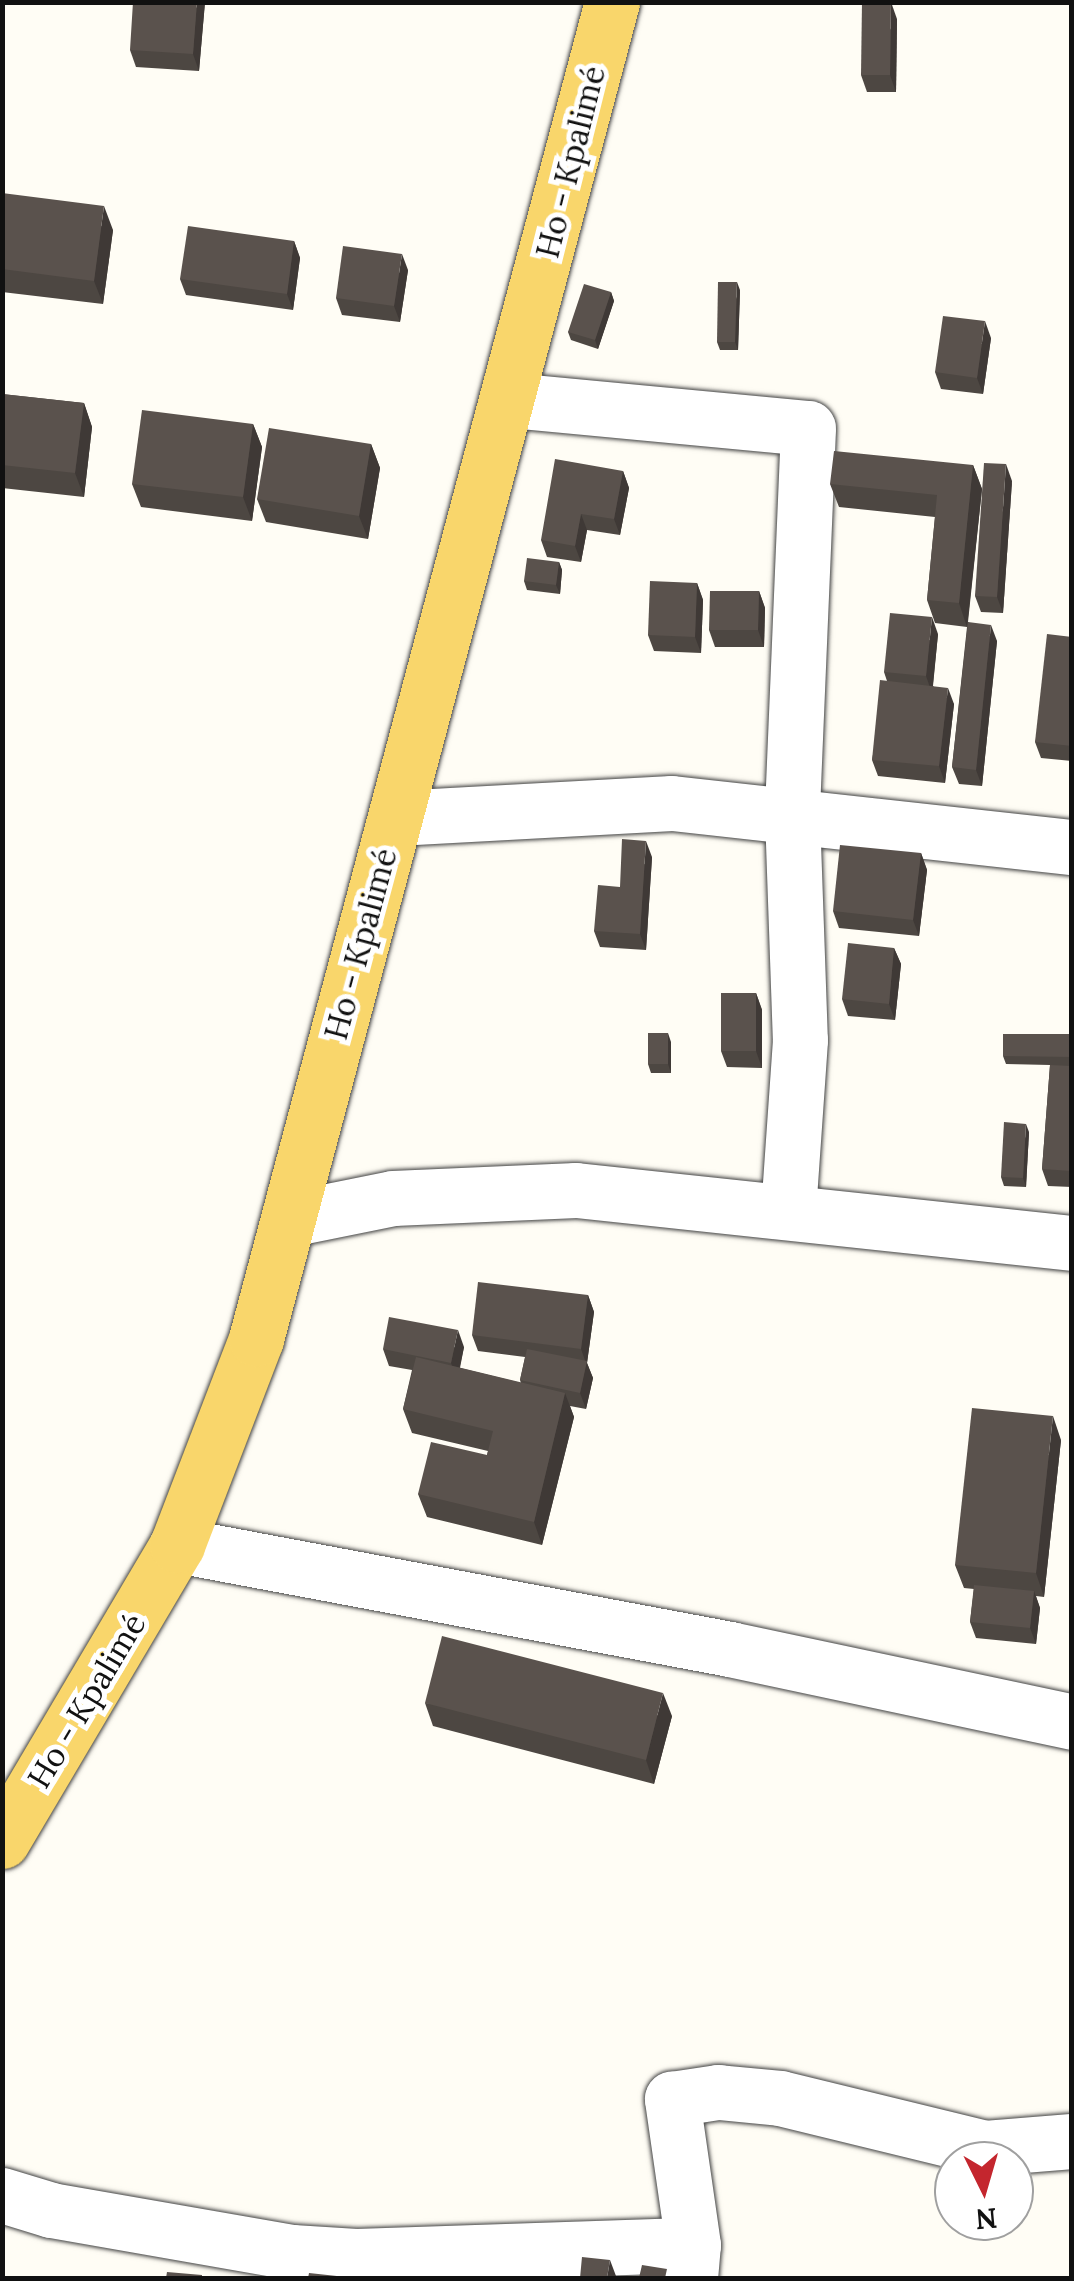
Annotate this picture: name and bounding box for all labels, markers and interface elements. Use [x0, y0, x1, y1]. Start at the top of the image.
street label: Ho - Kpalimé [529, 62, 613, 262]
street label: Ho - Kpalimé [317, 844, 405, 1044]
street label: Ho - Kpalimé [20, 1607, 154, 1795]
north arrow [934, 2141, 1034, 2241]
text: N [974, 2200, 999, 2238]

